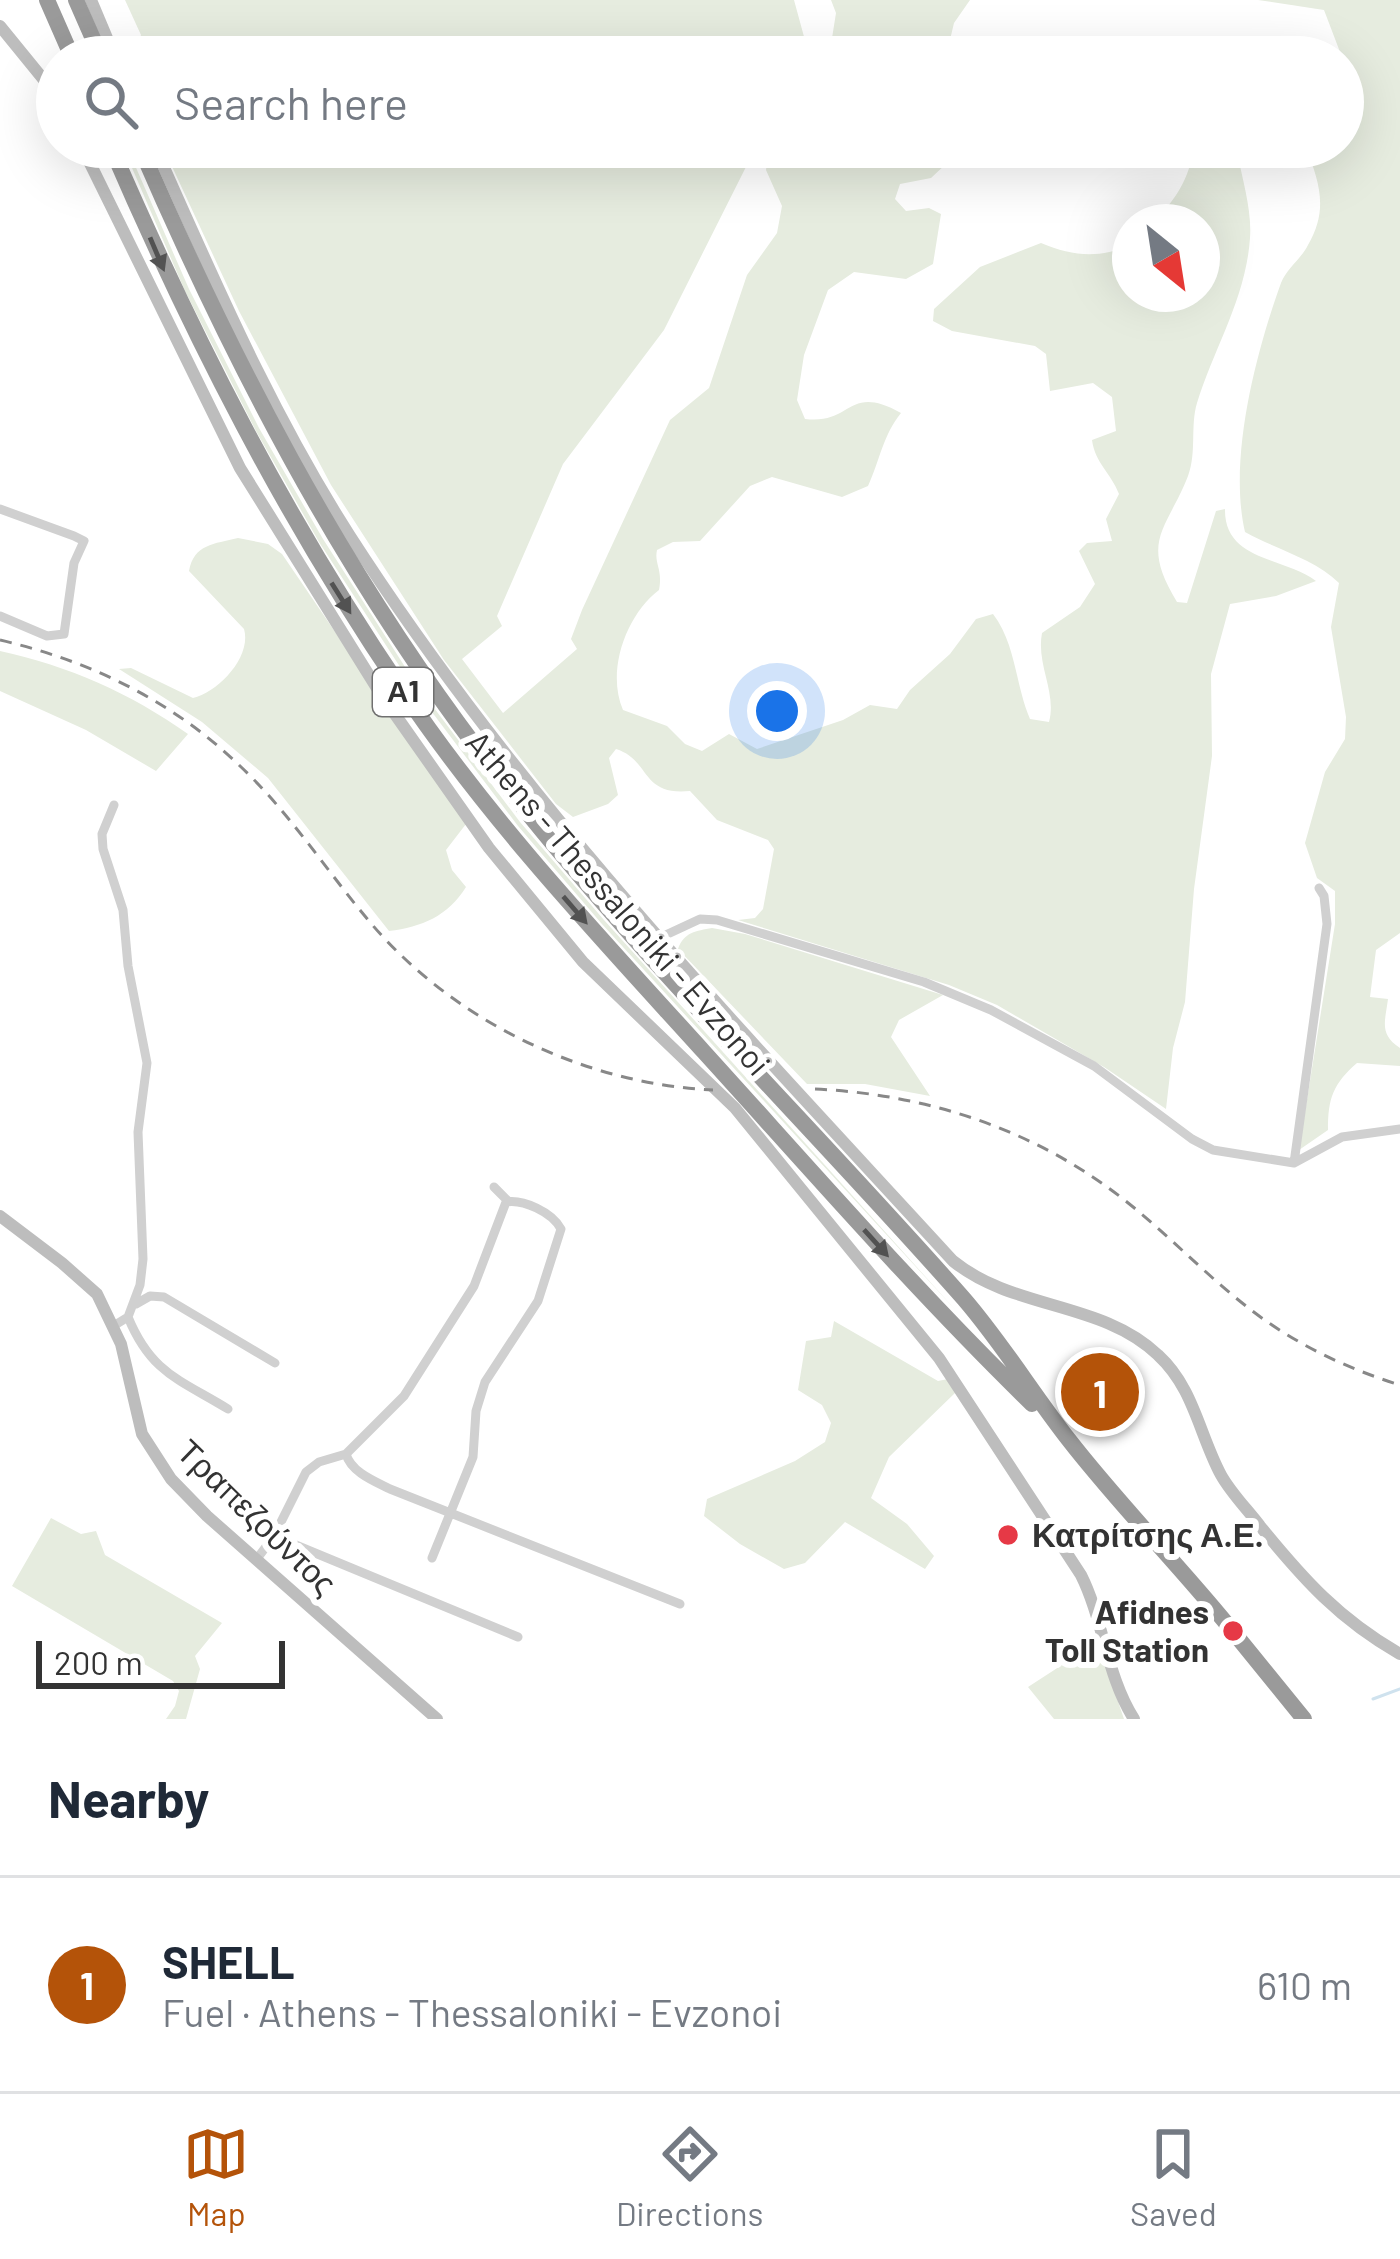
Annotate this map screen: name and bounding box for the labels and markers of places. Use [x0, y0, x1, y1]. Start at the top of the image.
pin: 1 [1061, 1347, 1139, 1437]
place label: Κατρίτσης Α.Ε. [1032, 1514, 1264, 1554]
marker: Κατρίτσης Α.Ε. [995, 1522, 1021, 1548]
place label: Afidnes Toll Station [1045, 1591, 1209, 1669]
marker: Afidnes Toll Station [1220, 1618, 1246, 1644]

